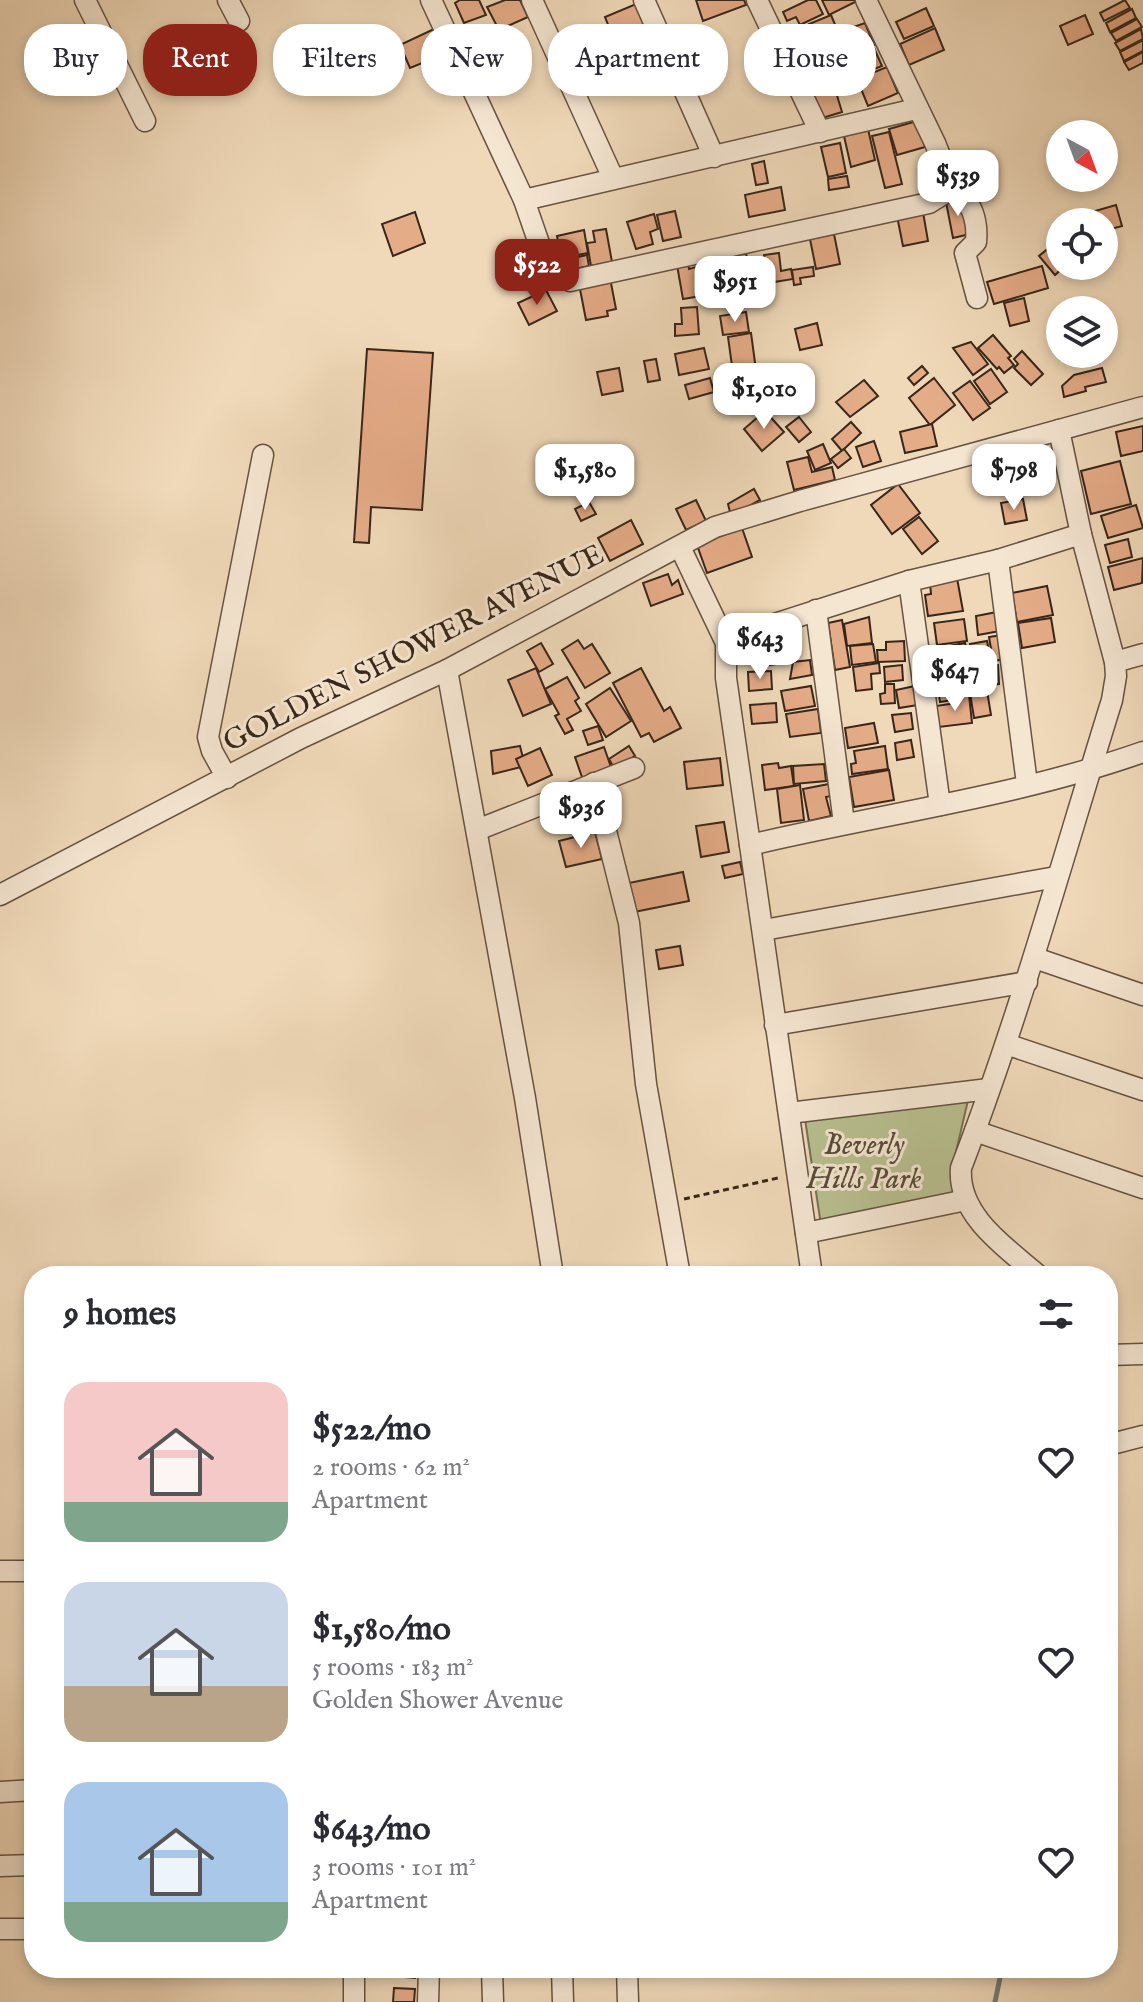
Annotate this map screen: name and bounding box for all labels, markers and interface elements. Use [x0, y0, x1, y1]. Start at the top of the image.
chip: Buy [24, 24, 127, 96]
chip: Rent [143, 24, 257, 96]
chip: Filters [273, 24, 405, 96]
chip: New [421, 24, 532, 96]
chip: Apartment [548, 24, 728, 96]
chip: House [744, 24, 876, 96]
north arrow [1046, 120, 1118, 192]
map controls [1046, 120, 1118, 368]
pin: $539 [911, 150, 1005, 218]
text: $539 [936, 159, 980, 192]
button: locate [1046, 208, 1118, 280]
pin: $522 [490, 239, 584, 307]
text: $522 [513, 248, 561, 281]
pin: $951 [688, 256, 782, 324]
text: $951 [713, 265, 757, 298]
button: layers [1046, 296, 1118, 368]
pin: $1,010 [699, 363, 829, 431]
text: $1,010 [731, 372, 797, 405]
pin: $1,580 [520, 444, 650, 512]
pin: $798 [967, 444, 1061, 512]
text: $1,580 [553, 453, 617, 486]
text: $798 [990, 453, 1038, 486]
street label: GOLDEN SHOWER AVENUE [217, 536, 611, 762]
pin: $643 [713, 613, 807, 681]
text: $643 [736, 622, 784, 655]
pin: $647 [908, 645, 1002, 713]
text: $647 [930, 654, 980, 687]
pin: $936 [534, 782, 628, 850]
text: $936 [558, 791, 604, 824]
park label: Beverly Hills Park [806, 1127, 921, 1199]
icon: filters [1034, 1292, 1078, 1336]
text: 9 homes [64, 1293, 176, 1336]
text: $522/mo [312, 1408, 431, 1451]
icon: home [128, 1414, 224, 1510]
icon: heart [1034, 1440, 1078, 1484]
text: 2 rooms · 62 m² [312, 1451, 470, 1484]
text: Apartment [312, 1484, 428, 1517]
text: $1,580/mo [312, 1608, 451, 1651]
icon: home [128, 1614, 224, 1710]
icon: heart [1034, 1640, 1078, 1684]
text: 5 rooms · 183 m² [312, 1651, 474, 1684]
text: Golden Shower Avenue [312, 1684, 563, 1717]
text: $643/mo [312, 1808, 431, 1851]
icon: home [128, 1814, 224, 1910]
icon: heart [1034, 1840, 1078, 1884]
text: 3 rooms · 101 m² [312, 1851, 476, 1884]
text: Apartment [312, 1884, 428, 1917]

